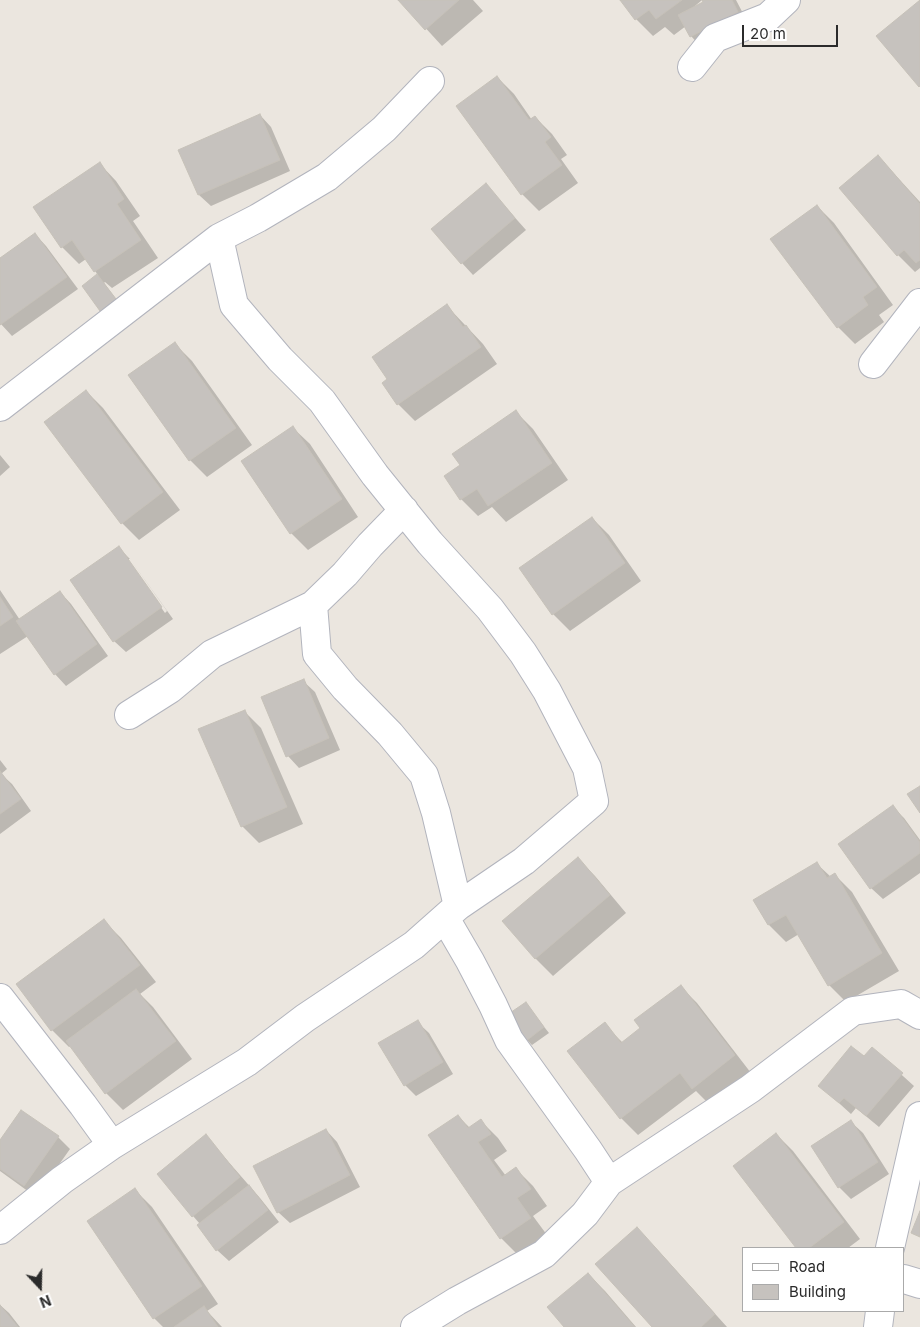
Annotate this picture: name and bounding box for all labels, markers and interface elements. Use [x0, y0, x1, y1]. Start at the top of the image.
scale bar [745, 15, 841, 47]
text: 20 m [750, 24, 786, 43]
legend [742, 1247, 905, 1312]
text: Road [789, 1257, 825, 1276]
north arrow [15, 1262, 65, 1312]
text: Building [789, 1282, 846, 1301]
text: N [38, 1292, 54, 1311]

